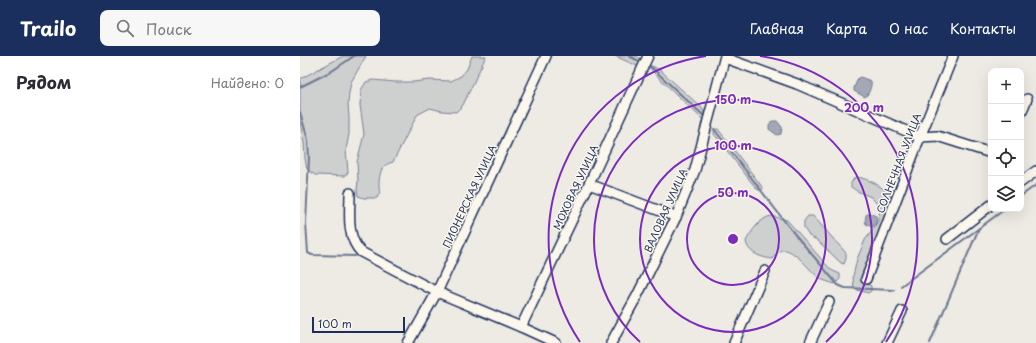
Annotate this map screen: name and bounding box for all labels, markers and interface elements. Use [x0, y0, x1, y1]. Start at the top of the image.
search box [100, 10, 380, 46]
text: Trailo [20, 14, 76, 42]
icon: search [114, 17, 136, 39]
text: Поиск [146, 17, 192, 40]
text: Главная [750, 18, 804, 39]
text: Карта [826, 18, 867, 39]
text: О нас [889, 18, 928, 39]
text: Контакты [950, 18, 1016, 39]
map controls [988, 68, 1024, 212]
button: + [988, 68, 1024, 104]
text: Рядом [16, 69, 71, 95]
text: Найдено: 0 [211, 73, 284, 92]
text: 150 m [715, 90, 751, 108]
text: 200 m [844, 98, 884, 116]
button: − [988, 104, 1024, 140]
street label: СОЛНЕЧНАЯ УЛИЦА [872, 111, 924, 215]
text: 100 m [714, 136, 752, 154]
button: locate [988, 140, 1024, 176]
street label: ПИОНЕРСКАЯ УЛИЦА [438, 142, 500, 250]
street label: МОХОВАЯ УЛИЦА [549, 142, 601, 232]
street label: ВАЛОВАЯ УЛИЦА [640, 165, 690, 254]
button: layers [988, 176, 1024, 212]
text: 50 m [717, 183, 749, 201]
centre of rings [726, 232, 740, 246]
scale bar [312, 315, 405, 334]
text: 100 m [318, 315, 352, 332]

